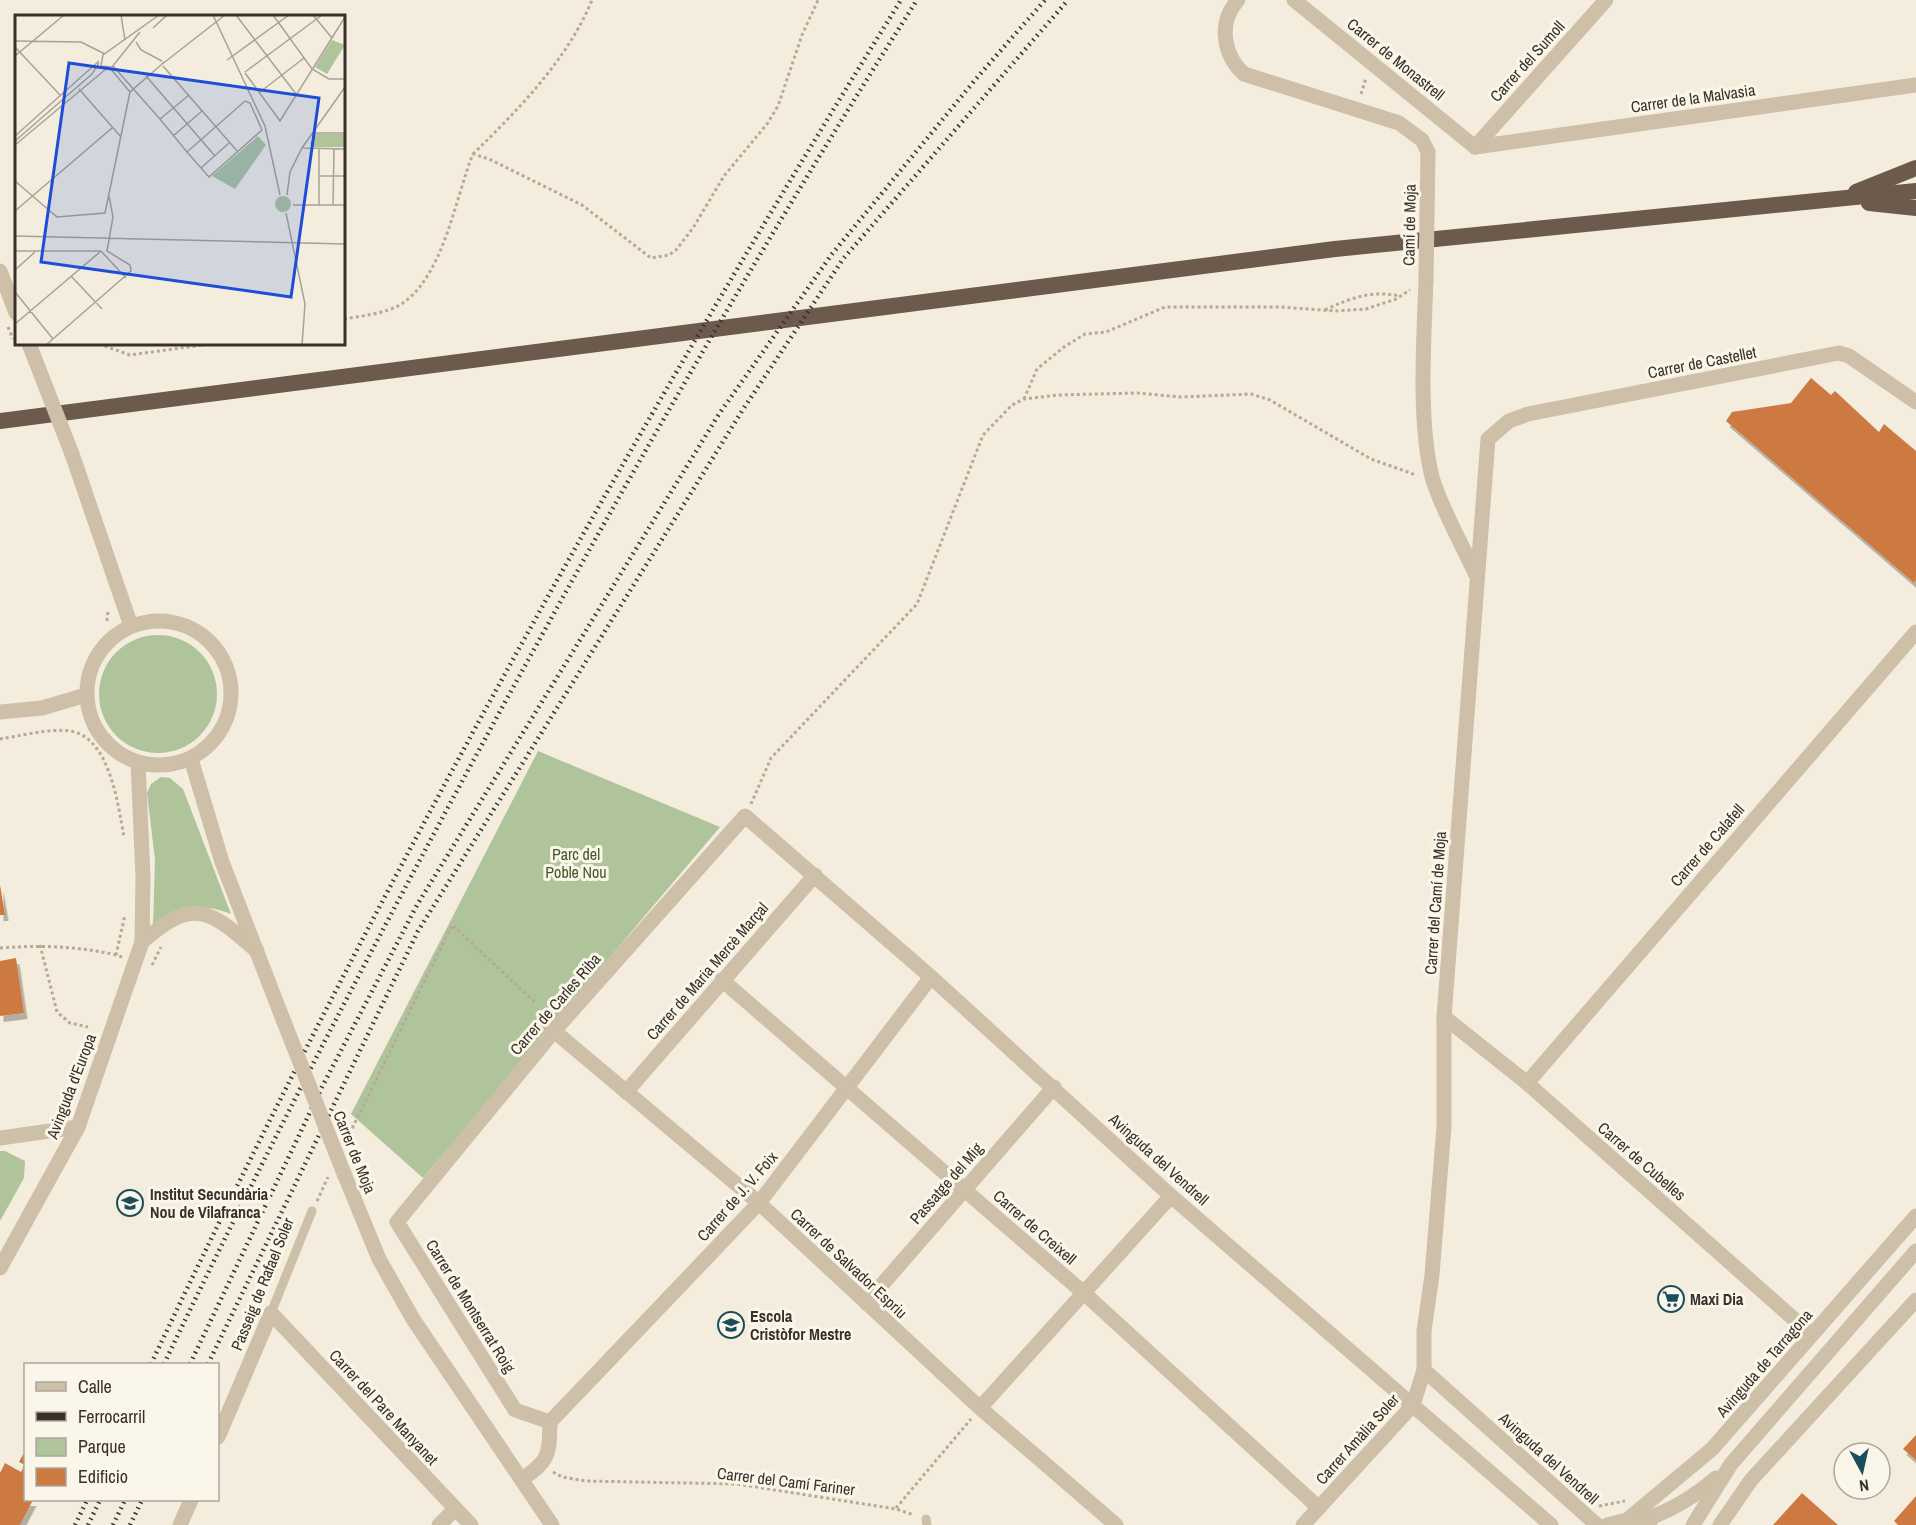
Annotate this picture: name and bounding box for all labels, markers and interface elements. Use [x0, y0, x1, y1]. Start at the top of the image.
street label: Carrer de Monastrell [1343, 13, 1449, 105]
inset map [15, 15, 345, 345]
street label: Carrer del Sumoll [1485, 16, 1569, 106]
street label: Carrer de la Malvasia [1629, 78, 1757, 118]
street label: Camí de Moja [1397, 183, 1421, 266]
street label: Carrer de Castellet [1646, 341, 1758, 383]
street label: Carrer de Calafell [1665, 799, 1749, 891]
street label: Carrer del Camí de Moja [1419, 830, 1451, 975]
park label: Parc del Poble Nou [545, 843, 607, 883]
street label: Carrer de Maria Mercè Marçal [641, 897, 773, 1045]
street label: Carrer de Carles Riba [505, 948, 606, 1060]
street label: Avinguda d'Europa [40, 1030, 101, 1143]
street label: Carrer de Moja [328, 1107, 382, 1197]
street label: Avinguda del Vendrell [1104, 1108, 1214, 1210]
street label: Carrer de Cubelles [1593, 1117, 1691, 1205]
street label: Passatge del Mig [904, 1137, 988, 1228]
street label: Carrer de J. V. Foix [692, 1146, 783, 1246]
place label: Institut Secundària Nou de Vilafranca [150, 1183, 269, 1223]
street label: Carrer de Creixell [989, 1185, 1081, 1269]
school or university icon: Institut Secundària Nou de Vilafranca [115, 1188, 145, 1218]
street label: Carrer de Salvador Espriu [786, 1203, 912, 1323]
street label: Passeig de Rafael Soler [225, 1214, 299, 1354]
street label: Carrer de Montserrat Roig [421, 1235, 521, 1377]
supermarket icon: Maxi Dia [1656, 1284, 1686, 1314]
place label: Maxi Dia [1690, 1288, 1744, 1310]
street label: Avinguda de Tarragona [1710, 1304, 1817, 1422]
place label: Escola Cristòfor Mestre [750, 1305, 851, 1345]
school or university icon: Escola Cristòfor Mestre [716, 1310, 746, 1340]
street label: Carrer del Pare Manyanet [324, 1344, 444, 1470]
legend [24, 1363, 219, 1501]
text: Calle [78, 1374, 112, 1399]
street label: Carrer Amàlia Soler [1310, 1388, 1404, 1489]
text: Ferrocarril [78, 1404, 145, 1429]
street label: Avinguda del Vendrell [1494, 1407, 1604, 1509]
text: Parque [78, 1434, 126, 1459]
north arrow [1832, 1441, 1892, 1501]
street label: Carrer del Camí Fariner [716, 1462, 857, 1500]
text: Edificio [78, 1464, 128, 1489]
text: N [1858, 1474, 1870, 1497]

